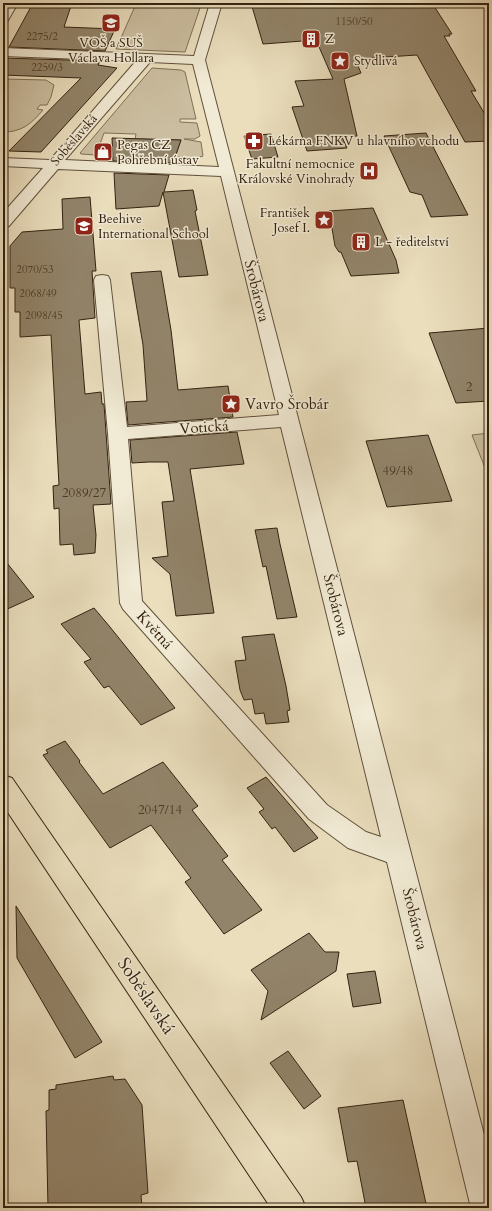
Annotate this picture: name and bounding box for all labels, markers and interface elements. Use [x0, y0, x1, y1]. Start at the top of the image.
school or university icon: VOŠ a SUŠ Václava Hollara [100, 12, 122, 34]
house number: 1150/50 [335, 14, 373, 29]
building icon: Z [300, 28, 322, 50]
house number: 2275/2 [26, 29, 58, 44]
place label: Z [325, 30, 334, 48]
place label: VOŠ a SUŠ Václava Hollara [68, 34, 154, 67]
place icon: Stydlivá [329, 50, 351, 72]
place label: Stydlivá [354, 52, 398, 70]
house number: 2259/3 [31, 60, 63, 75]
street label: Soběslavská [46, 110, 102, 170]
pharmacy icon: Lékárna FNKV u hlavního vchodu [243, 130, 265, 152]
place label: Lékárna FNKV u hlavního vchodu [268, 132, 459, 150]
place label: Pegas CZ Pohřební ústav [117, 136, 199, 169]
shop icon: Pegas CZ Pohřební ústav [92, 141, 114, 163]
place label: Fakultní nemocnice Královské Vinohrady [238, 155, 355, 188]
hospital icon: Fakultní nemocnice Královské Vinohrady [358, 160, 380, 182]
place label: František Josef I. [260, 204, 310, 237]
place icon: František Josef I. [313, 209, 335, 231]
place label: Beehive International School [98, 210, 210, 243]
school or university icon: Beehive International School [73, 215, 95, 237]
building icon: L - ředitelství [350, 231, 372, 253]
place label: L - ředitelství [375, 233, 449, 251]
street label: Šrobárova [240, 258, 274, 325]
house number: 2070/53 [16, 262, 54, 277]
house number: 2068/49 [19, 286, 57, 301]
house number: 2098/45 [25, 308, 63, 323]
house number: 2 [466, 378, 473, 396]
place icon: Vavro Šrobár [220, 393, 242, 415]
place label: Vavro Šrobár [245, 394, 329, 414]
street label: Votická [179, 415, 230, 439]
house number: 49/48 [383, 462, 413, 480]
house number: 2089/27 [62, 484, 106, 502]
street label: Šrobárova [319, 572, 353, 639]
street label: Květná [132, 606, 178, 654]
house number: 2047/14 [138, 801, 182, 819]
street label: Šrobárova [398, 886, 432, 953]
street label: Soběslavská [111, 953, 181, 1039]

